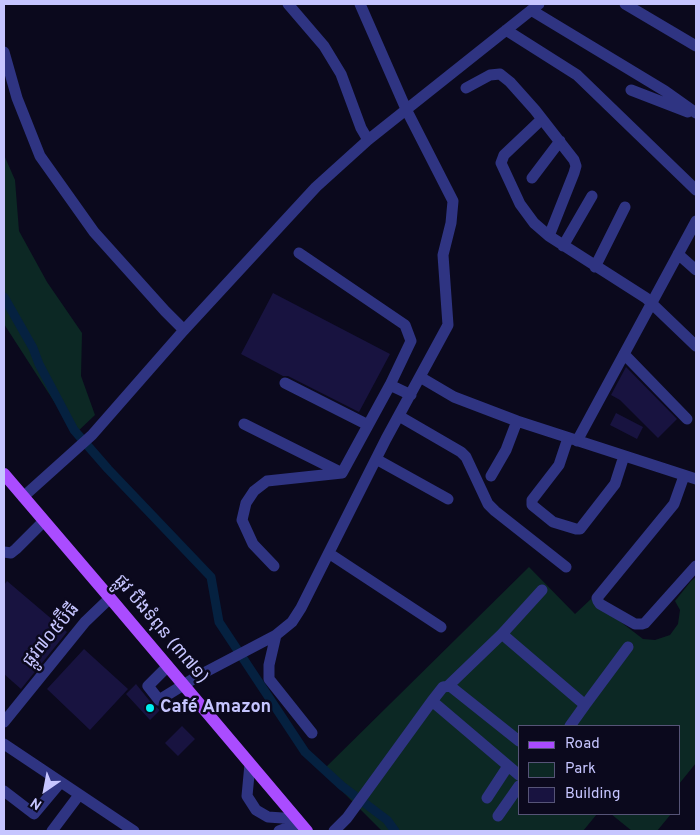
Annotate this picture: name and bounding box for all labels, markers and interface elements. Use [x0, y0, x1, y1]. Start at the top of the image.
street label: ផ្លូវ បឹងទំពុន (៣៧១) [108, 571, 212, 689]
street label: ផ្លូវ៧០៥ប៊ីធី [19, 600, 85, 672]
place label: Café Amazon [160, 697, 271, 719]
marker: Café Amazon [144, 702, 156, 714]
legend [518, 725, 680, 815]
text: Road [565, 735, 600, 754]
text: Park [565, 760, 596, 779]
north arrow [20, 765, 70, 815]
text: Building [565, 785, 620, 804]
text: N [28, 793, 45, 813]

